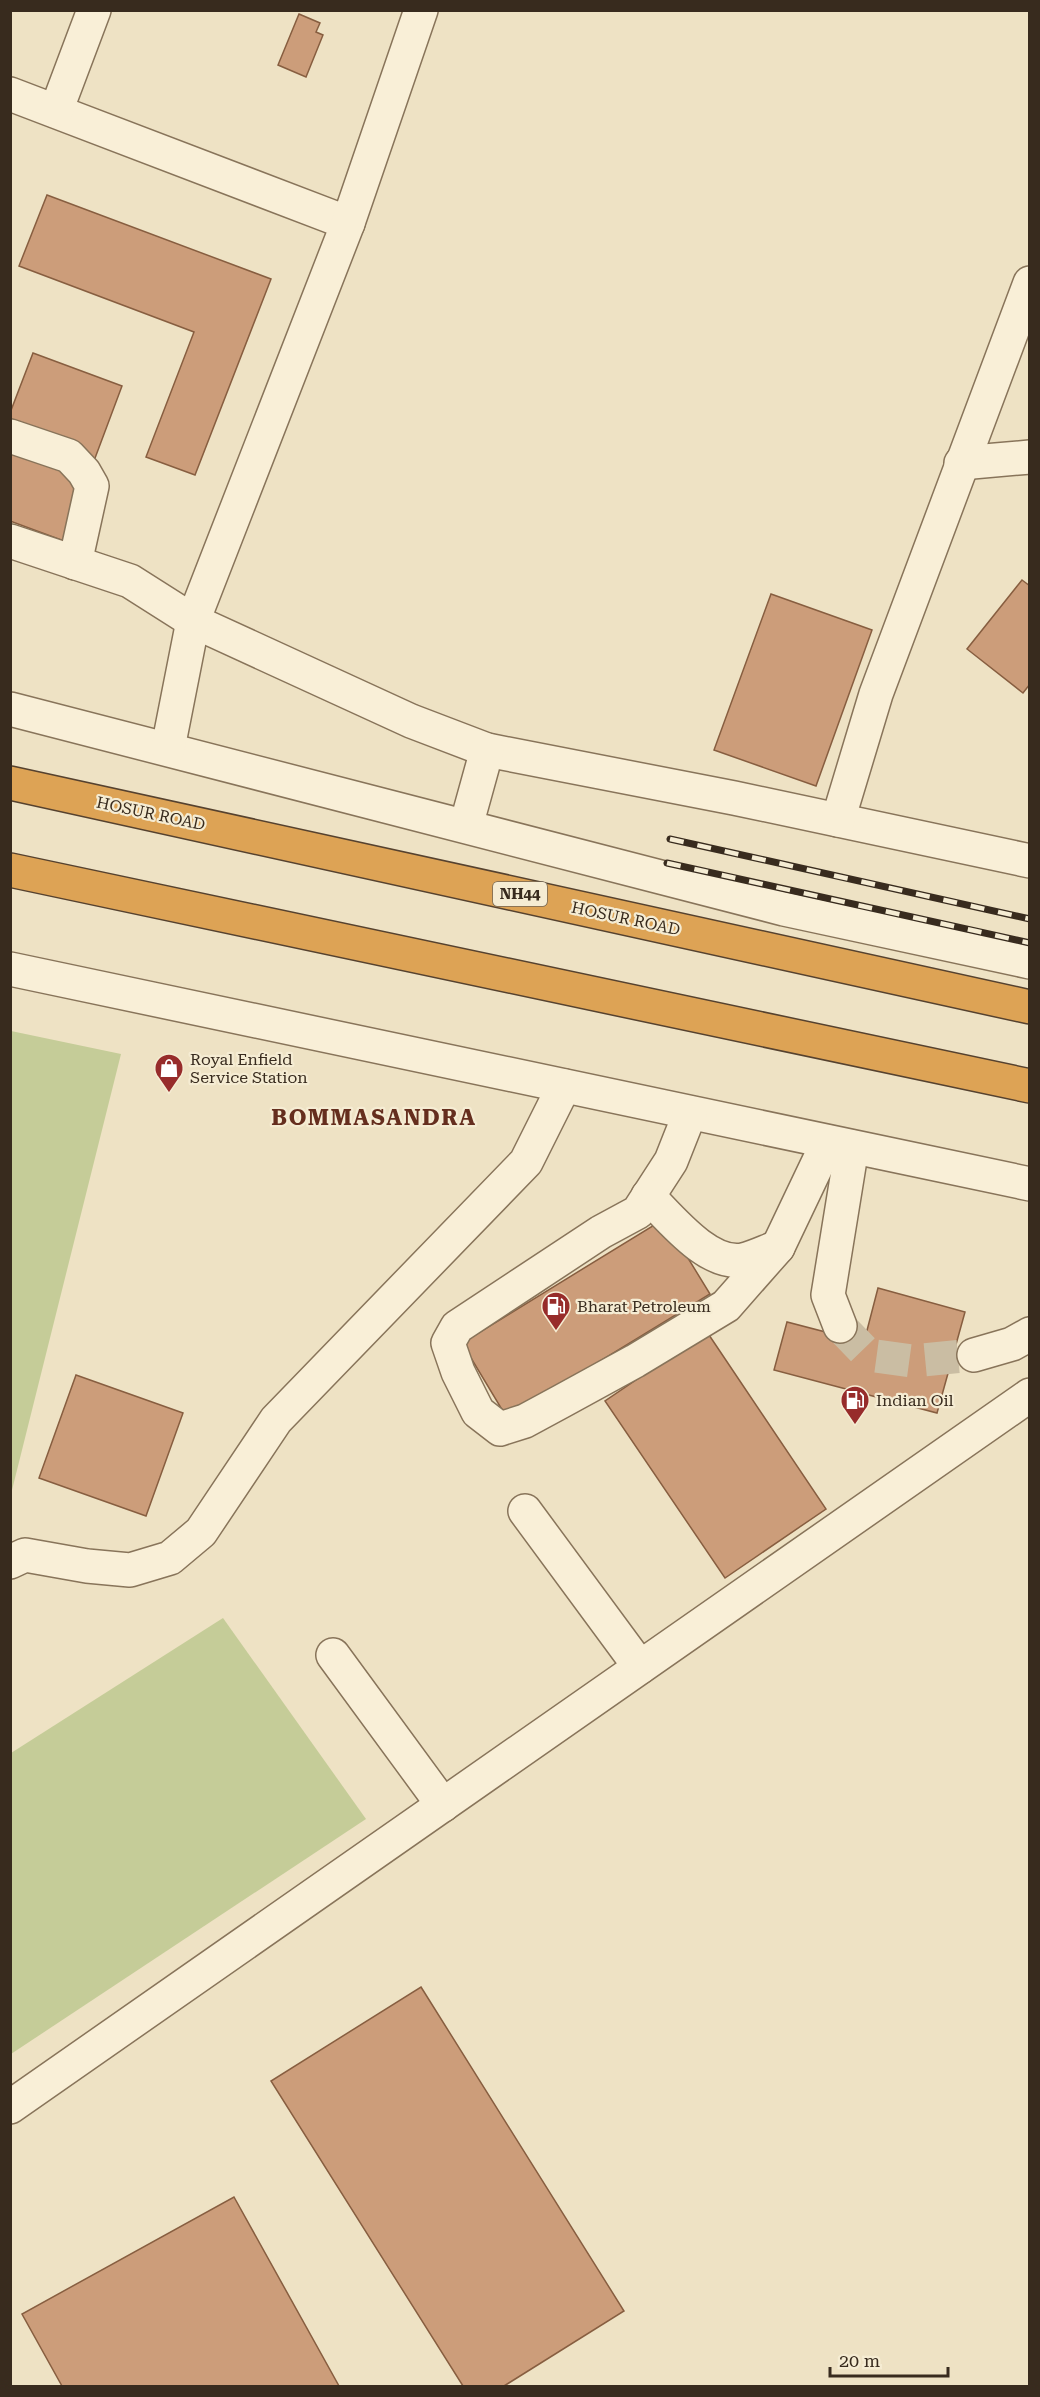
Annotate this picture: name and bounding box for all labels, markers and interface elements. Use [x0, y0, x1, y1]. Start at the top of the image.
street label: HOSUR ROAD [95, 793, 207, 834]
road number: NH44 [493, 882, 547, 906]
street label: HOSUR ROAD [570, 898, 682, 939]
place label: Royal Enfield Service Station [190, 1050, 308, 1087]
shop icon: Royal Enfield Service Station [153, 1052, 185, 1094]
district label: BOMMASANDRA [271, 1105, 477, 1130]
fuel station icon: Bharat Petroleum [540, 1290, 572, 1332]
place label: Bharat Petroleum [577, 1297, 711, 1316]
fuel station icon: Indian Oil [839, 1384, 871, 1426]
place label: Indian Oil [876, 1391, 954, 1410]
scale bar [830, 2340, 948, 2378]
text: 20 m [839, 2350, 880, 2371]

